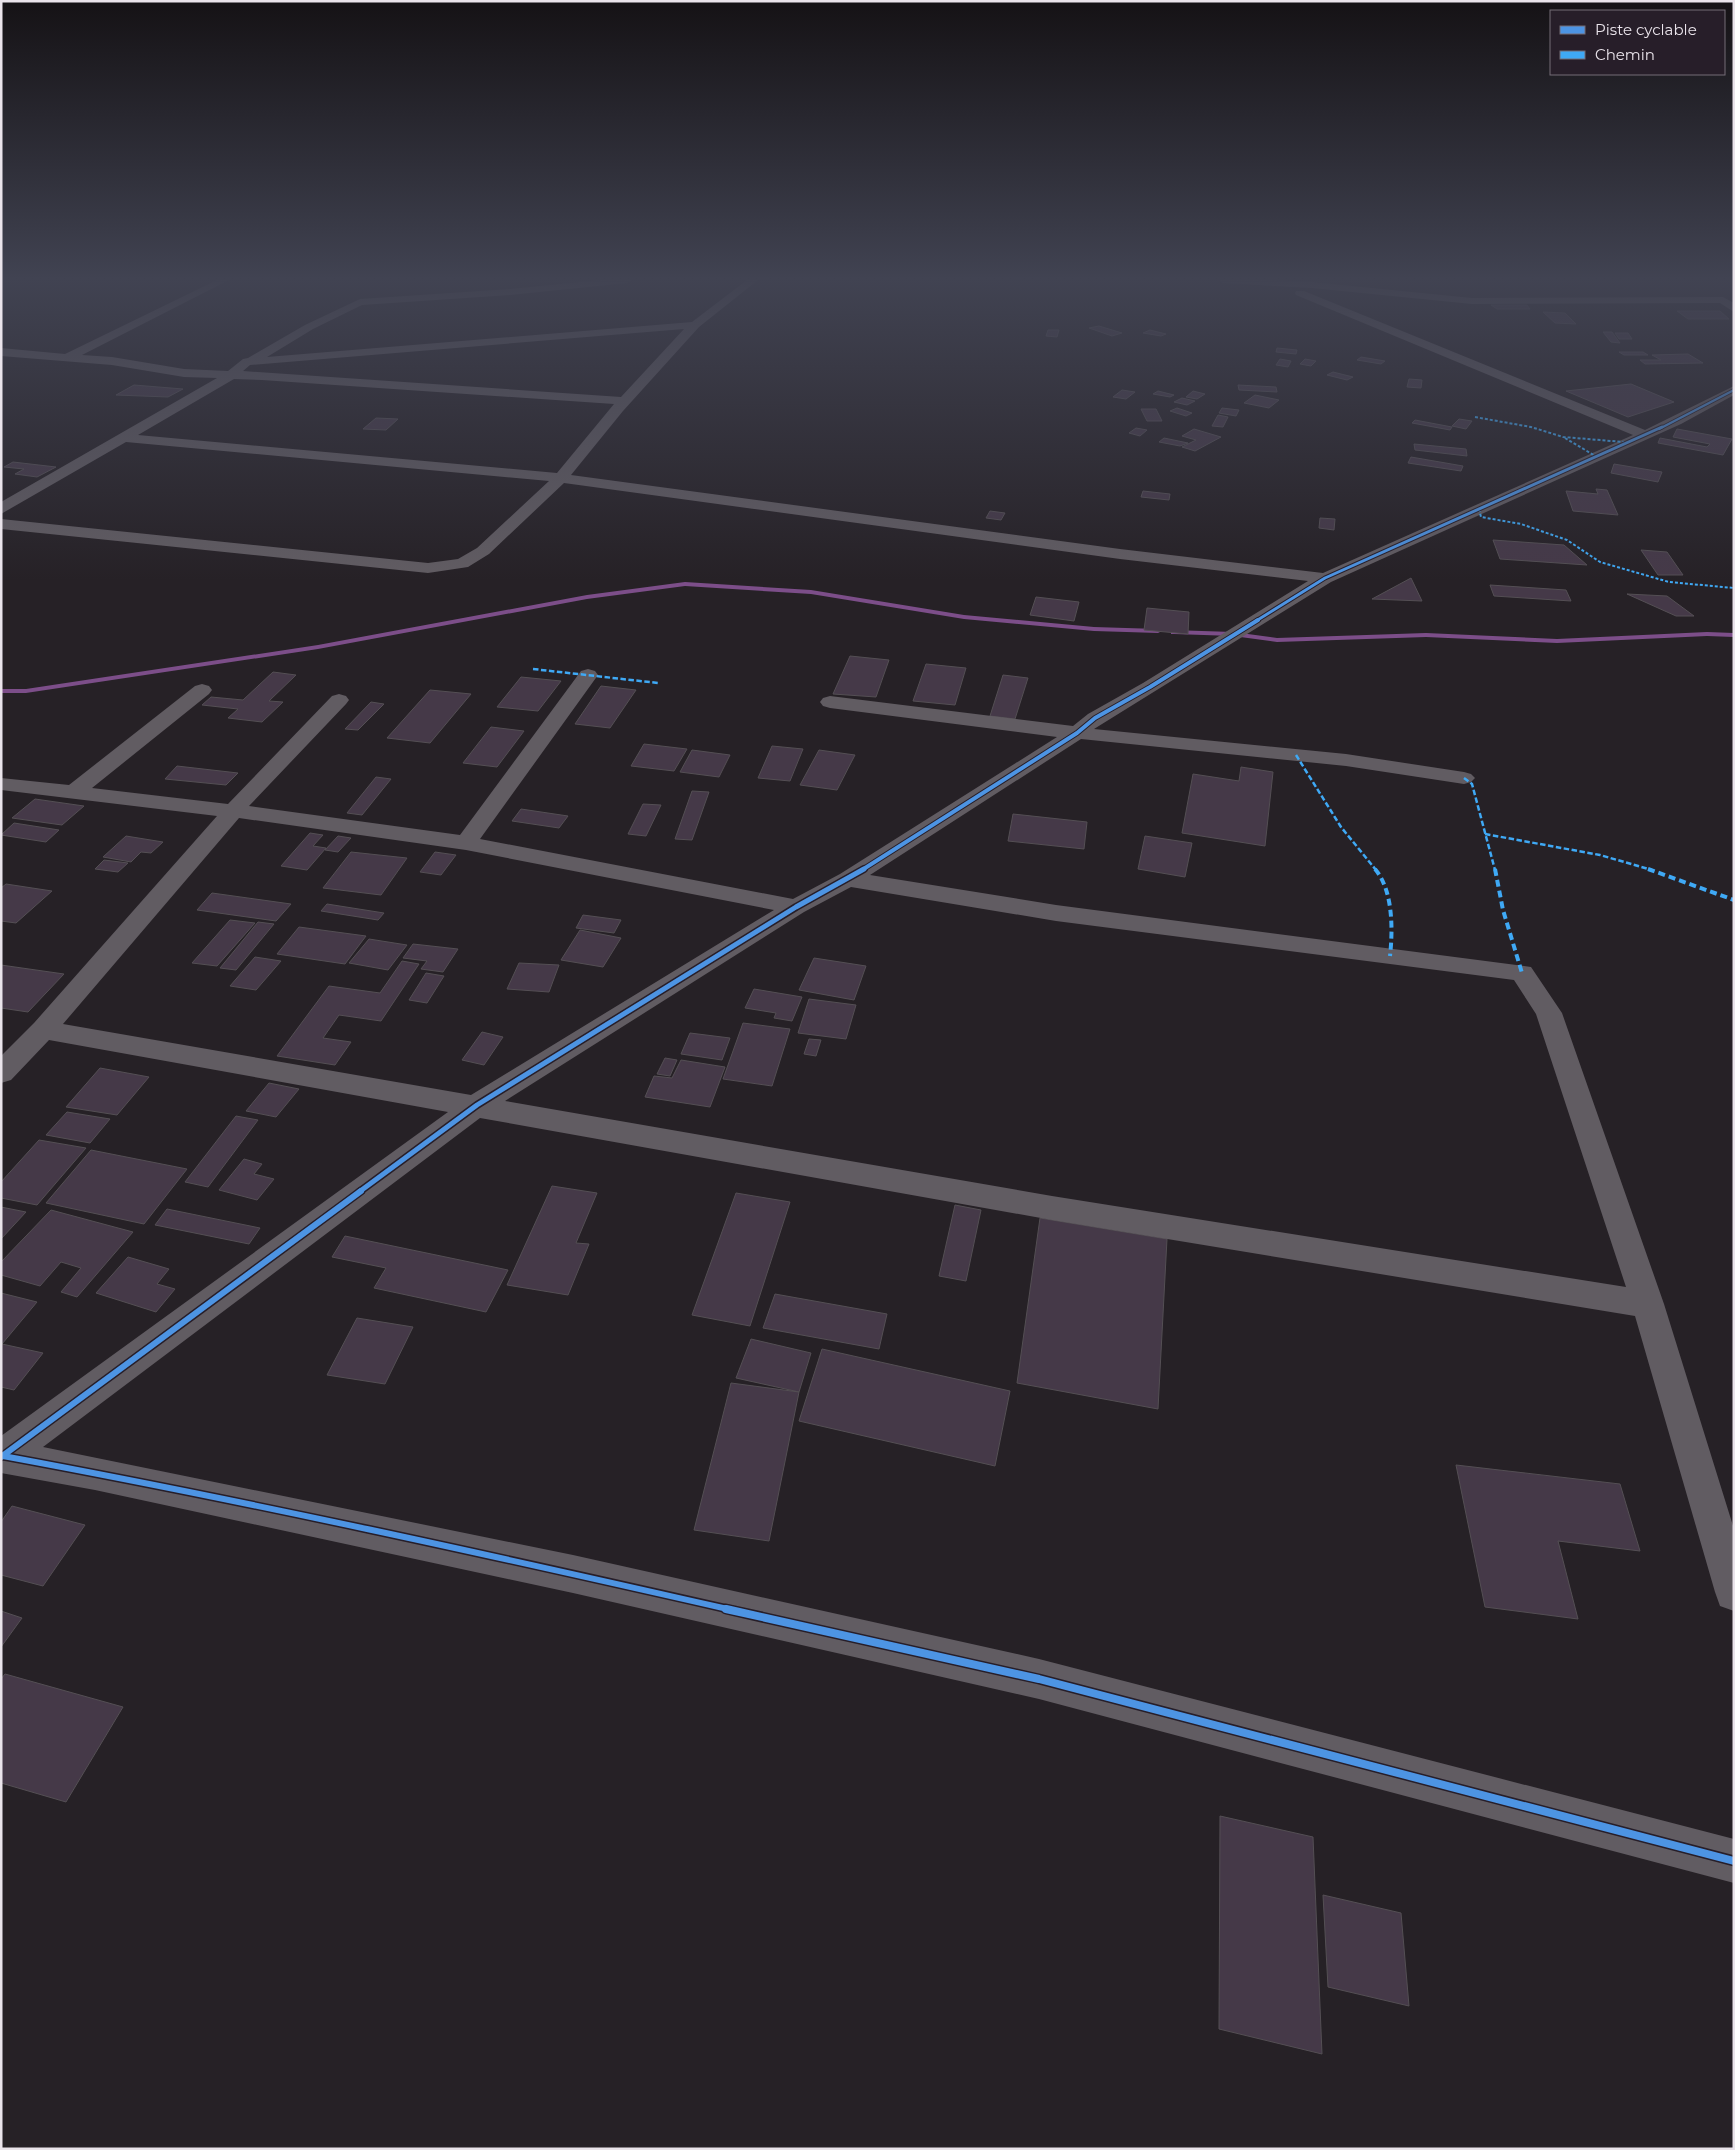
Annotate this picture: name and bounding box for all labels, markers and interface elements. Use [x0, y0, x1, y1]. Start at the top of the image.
legend [1550, 10, 1725, 75]
text: Piste cyclable [1595, 20, 1697, 39]
text: Chemin [1595, 45, 1655, 64]

